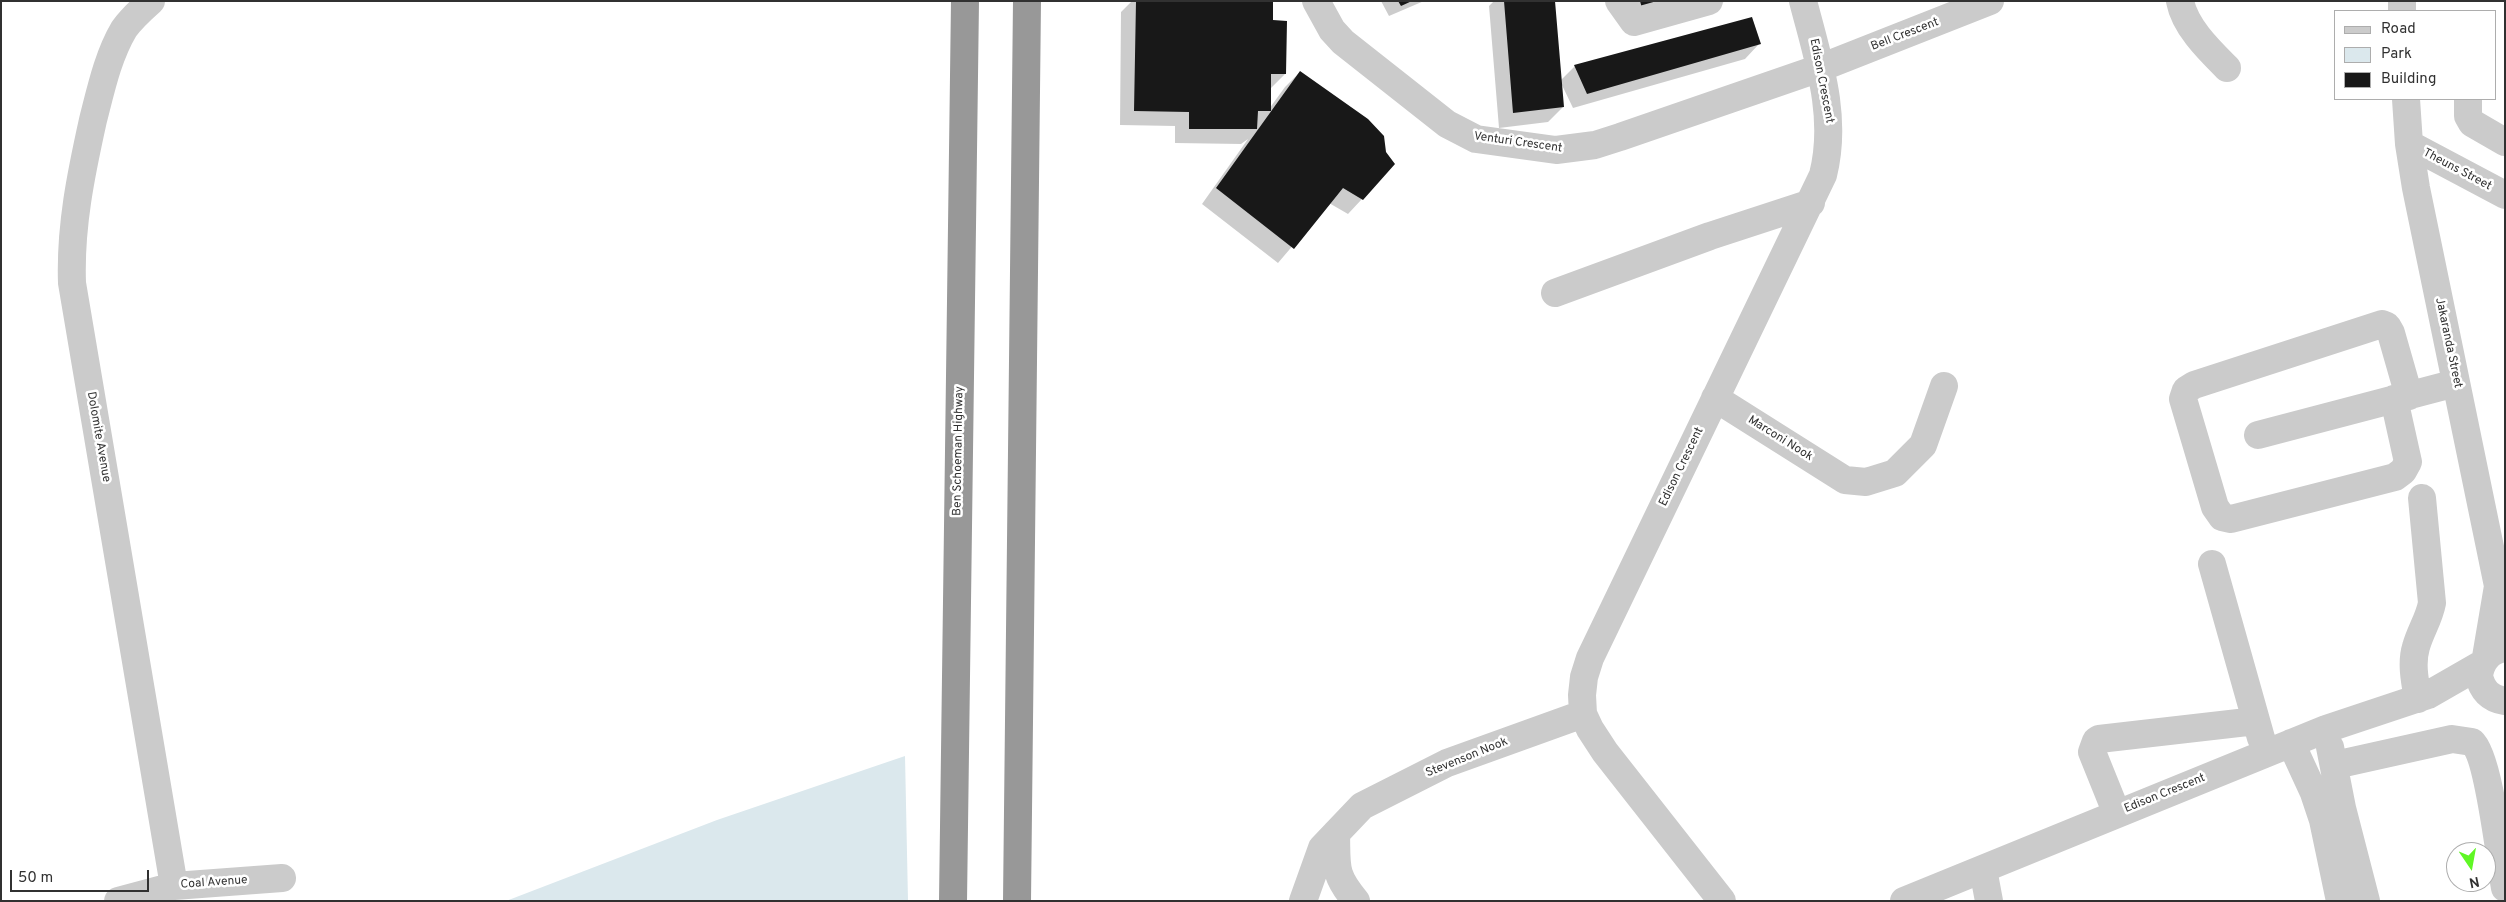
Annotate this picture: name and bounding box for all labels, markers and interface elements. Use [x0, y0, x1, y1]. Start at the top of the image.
legend [2334, 10, 2496, 100]
street label: Bell Crescent [1869, 16, 1941, 54]
text: Road [2381, 20, 2416, 39]
street label: Edison Crescent [1806, 37, 1836, 125]
text: Park [2381, 45, 2412, 64]
text: Building [2381, 70, 2436, 89]
street label: Venturi Crescent [1473, 130, 1563, 156]
street label: Theuns Street [2420, 146, 2494, 194]
street label: Jakaranda Street [2431, 296, 2465, 390]
street label: Ben Schoeman Highway [951, 386, 967, 516]
street label: Dolomite Avenue [83, 391, 113, 483]
street label: Marconi Nook [1745, 413, 1815, 465]
street label: Edison Crescent [1657, 425, 1707, 509]
street label: Stevenson Nook [1424, 735, 1510, 781]
street label: Edison Crescent [2122, 771, 2208, 817]
north arrow [2446, 842, 2496, 892]
scale bar [12, 860, 151, 892]
text: 50 m [18, 869, 53, 888]
text: N [2467, 872, 2481, 891]
street label: Coal Avenue [180, 873, 248, 893]

